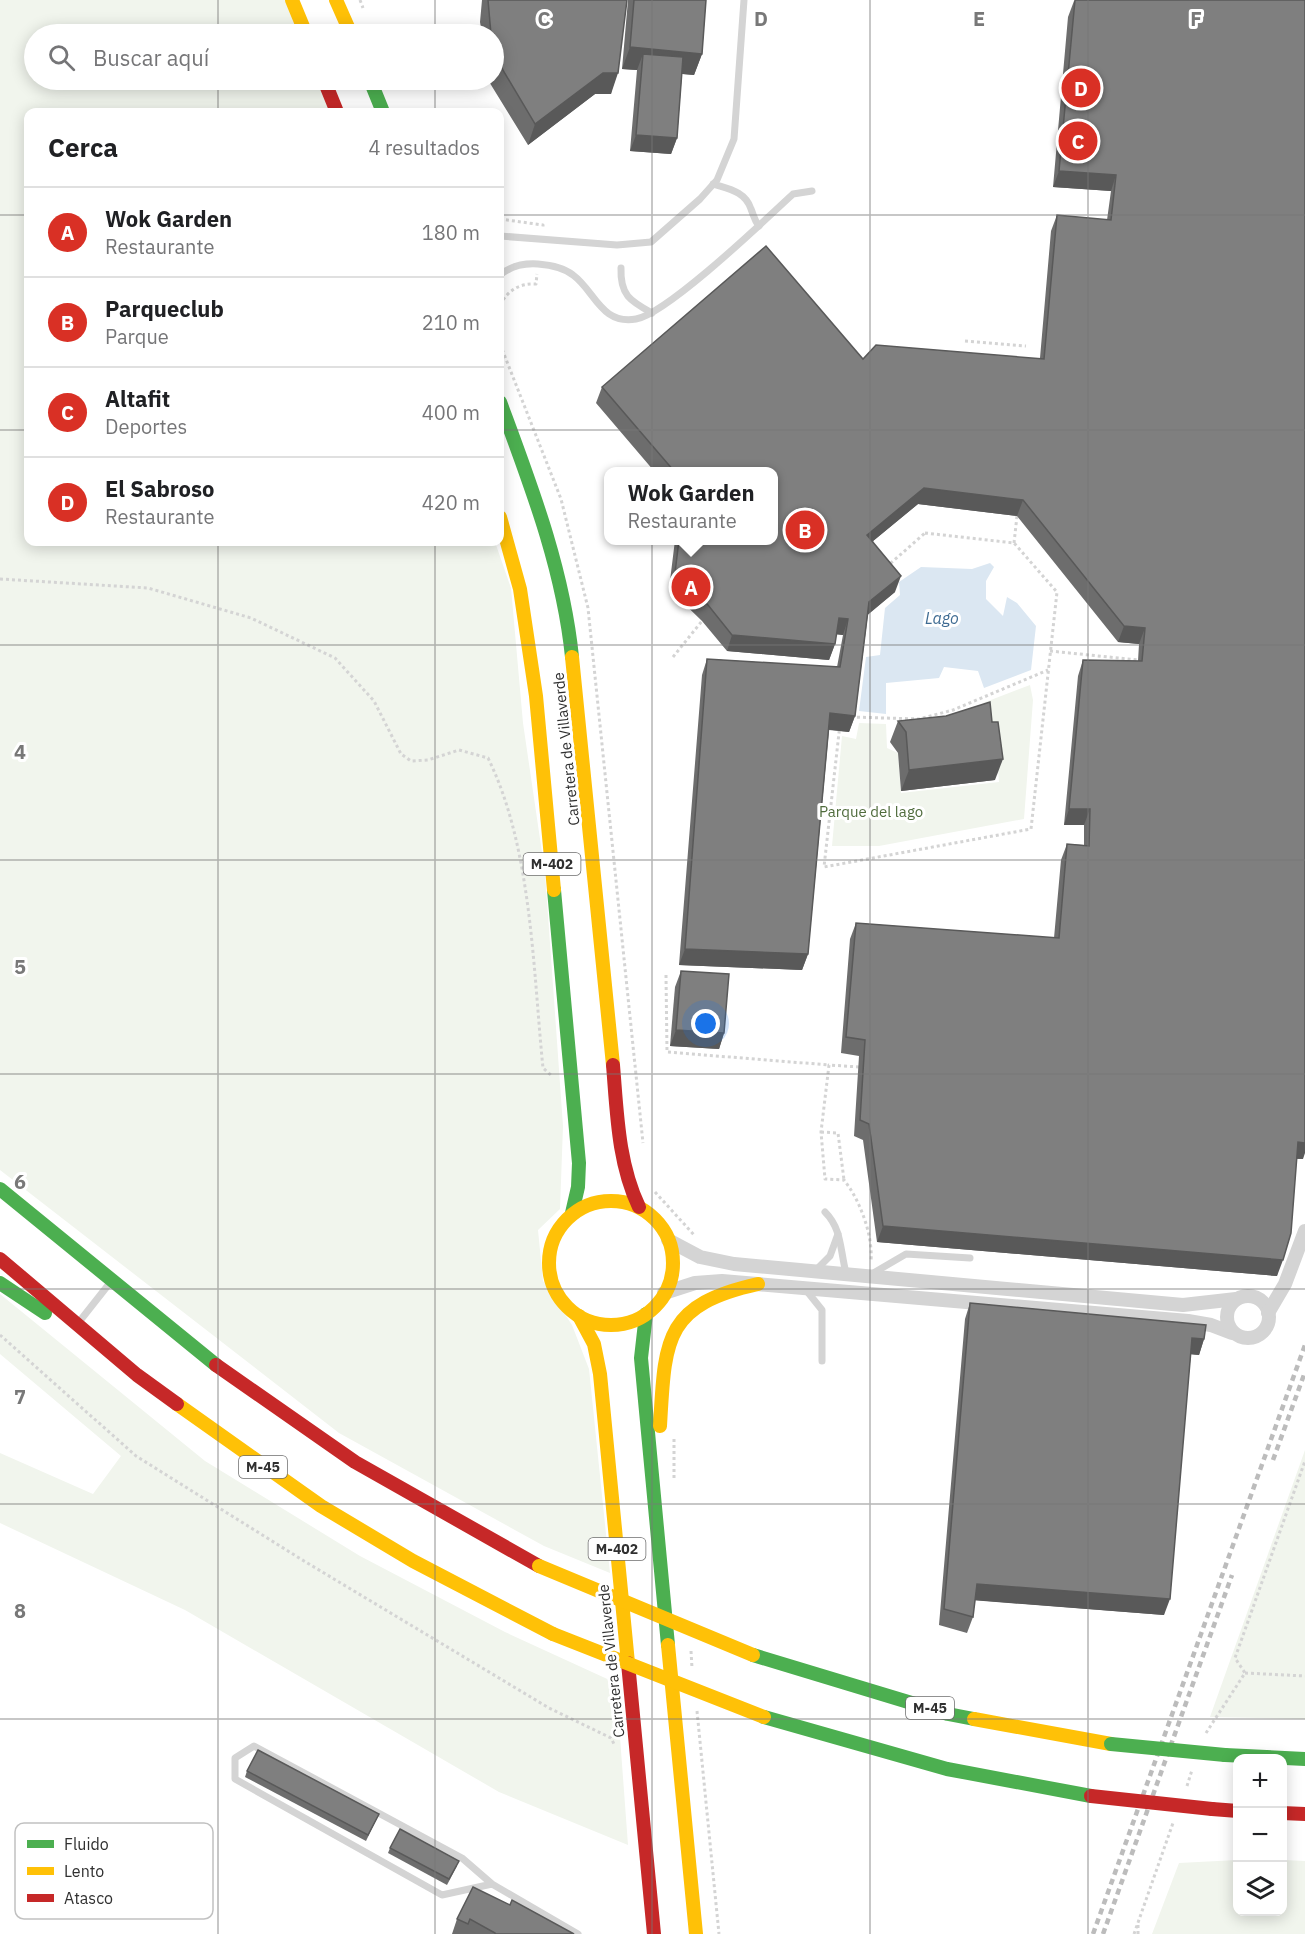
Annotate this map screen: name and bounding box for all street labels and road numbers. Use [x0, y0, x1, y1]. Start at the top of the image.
street label: Carretera de Villaverde [548, 671, 584, 827]
road number: M-402 [524, 853, 580, 875]
road number: M-45 [239, 1456, 287, 1478]
road number: M-402 [588, 1538, 646, 1560]
street label: Carretera de Villaverde [593, 1583, 629, 1739]
road number: M-45 [906, 1697, 954, 1719]

